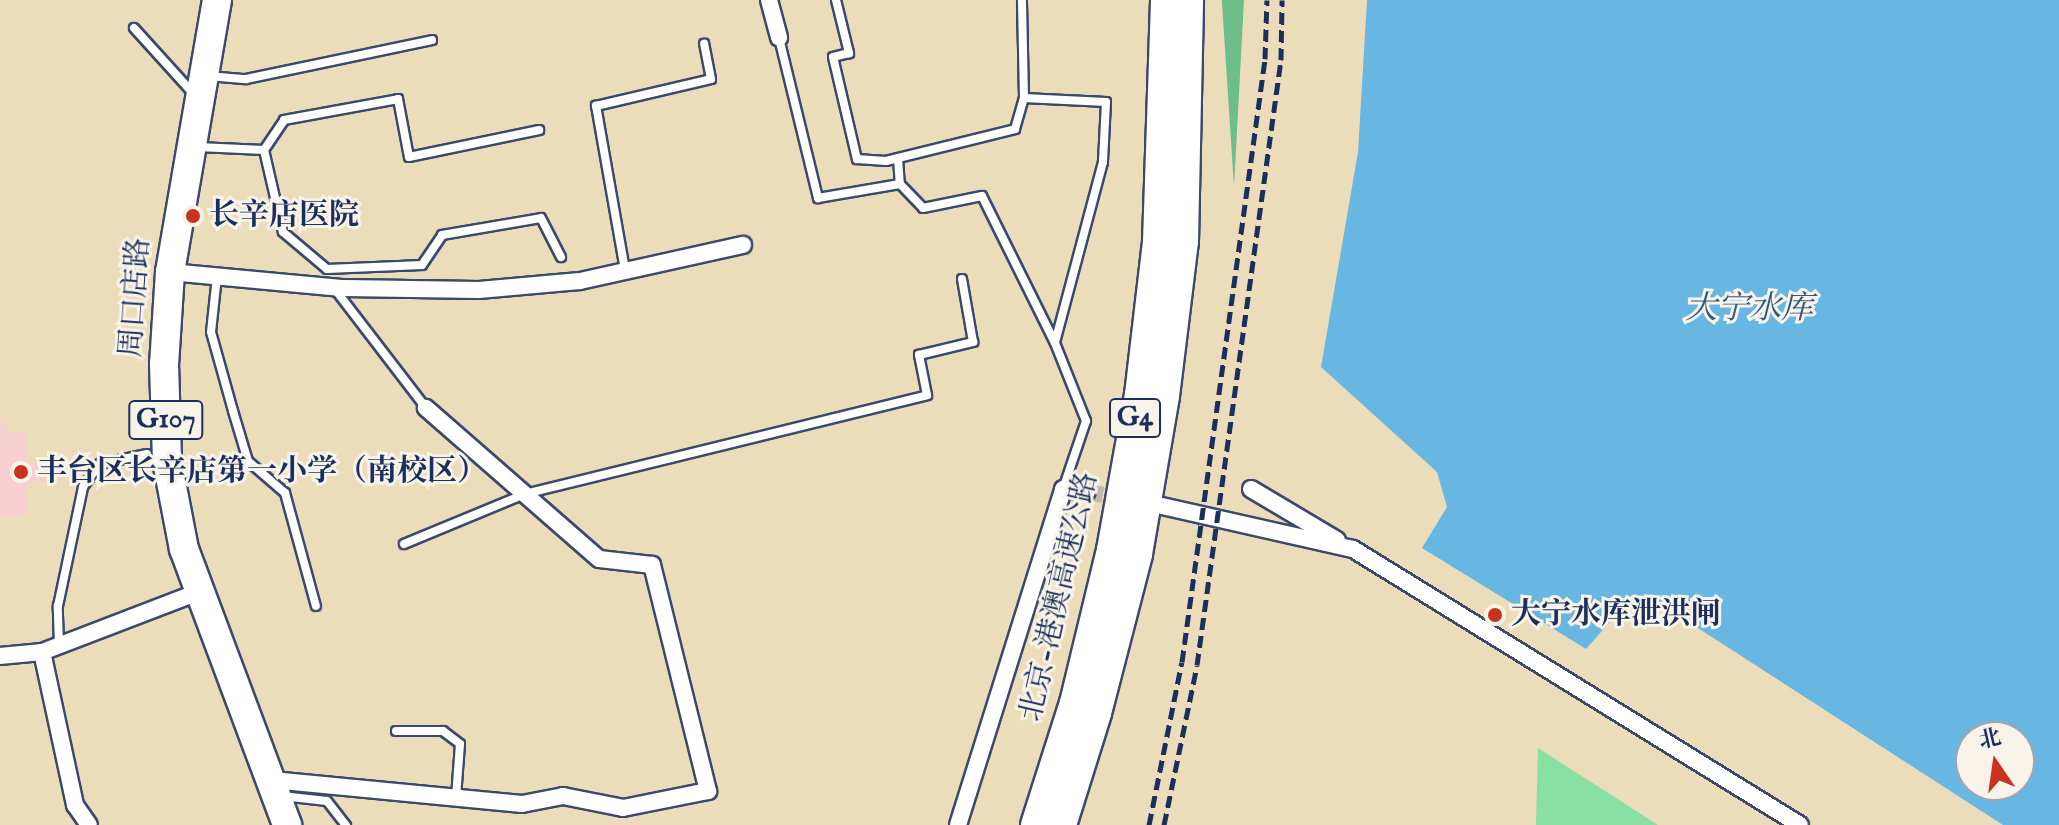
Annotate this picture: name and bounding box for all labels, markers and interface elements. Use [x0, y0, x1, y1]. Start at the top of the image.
place label: 长辛店医院 [209, 198, 359, 234]
marker: 长辛店医院 [184, 207, 202, 225]
street label: 周口店路 [114, 237, 158, 359]
water label: 大宁水库 [1685, 291, 1813, 329]
road number: G4 [1109, 394, 1161, 442]
road number: G107 [128, 396, 204, 444]
place label: 丰台区长辛店第一小学（南校区） [37, 454, 487, 490]
marker: 丰台区长辛店第一小学（南校区） [12, 463, 30, 481]
street label: 北京-港澳高速公路 [1014, 469, 1106, 725]
place label: 大宁水库泄洪闸 [1511, 597, 1721, 633]
marker: 大宁水库泄洪闸 [1486, 606, 1504, 624]
north arrow [1955, 721, 2035, 801]
text: 北 [1976, 723, 2004, 756]

